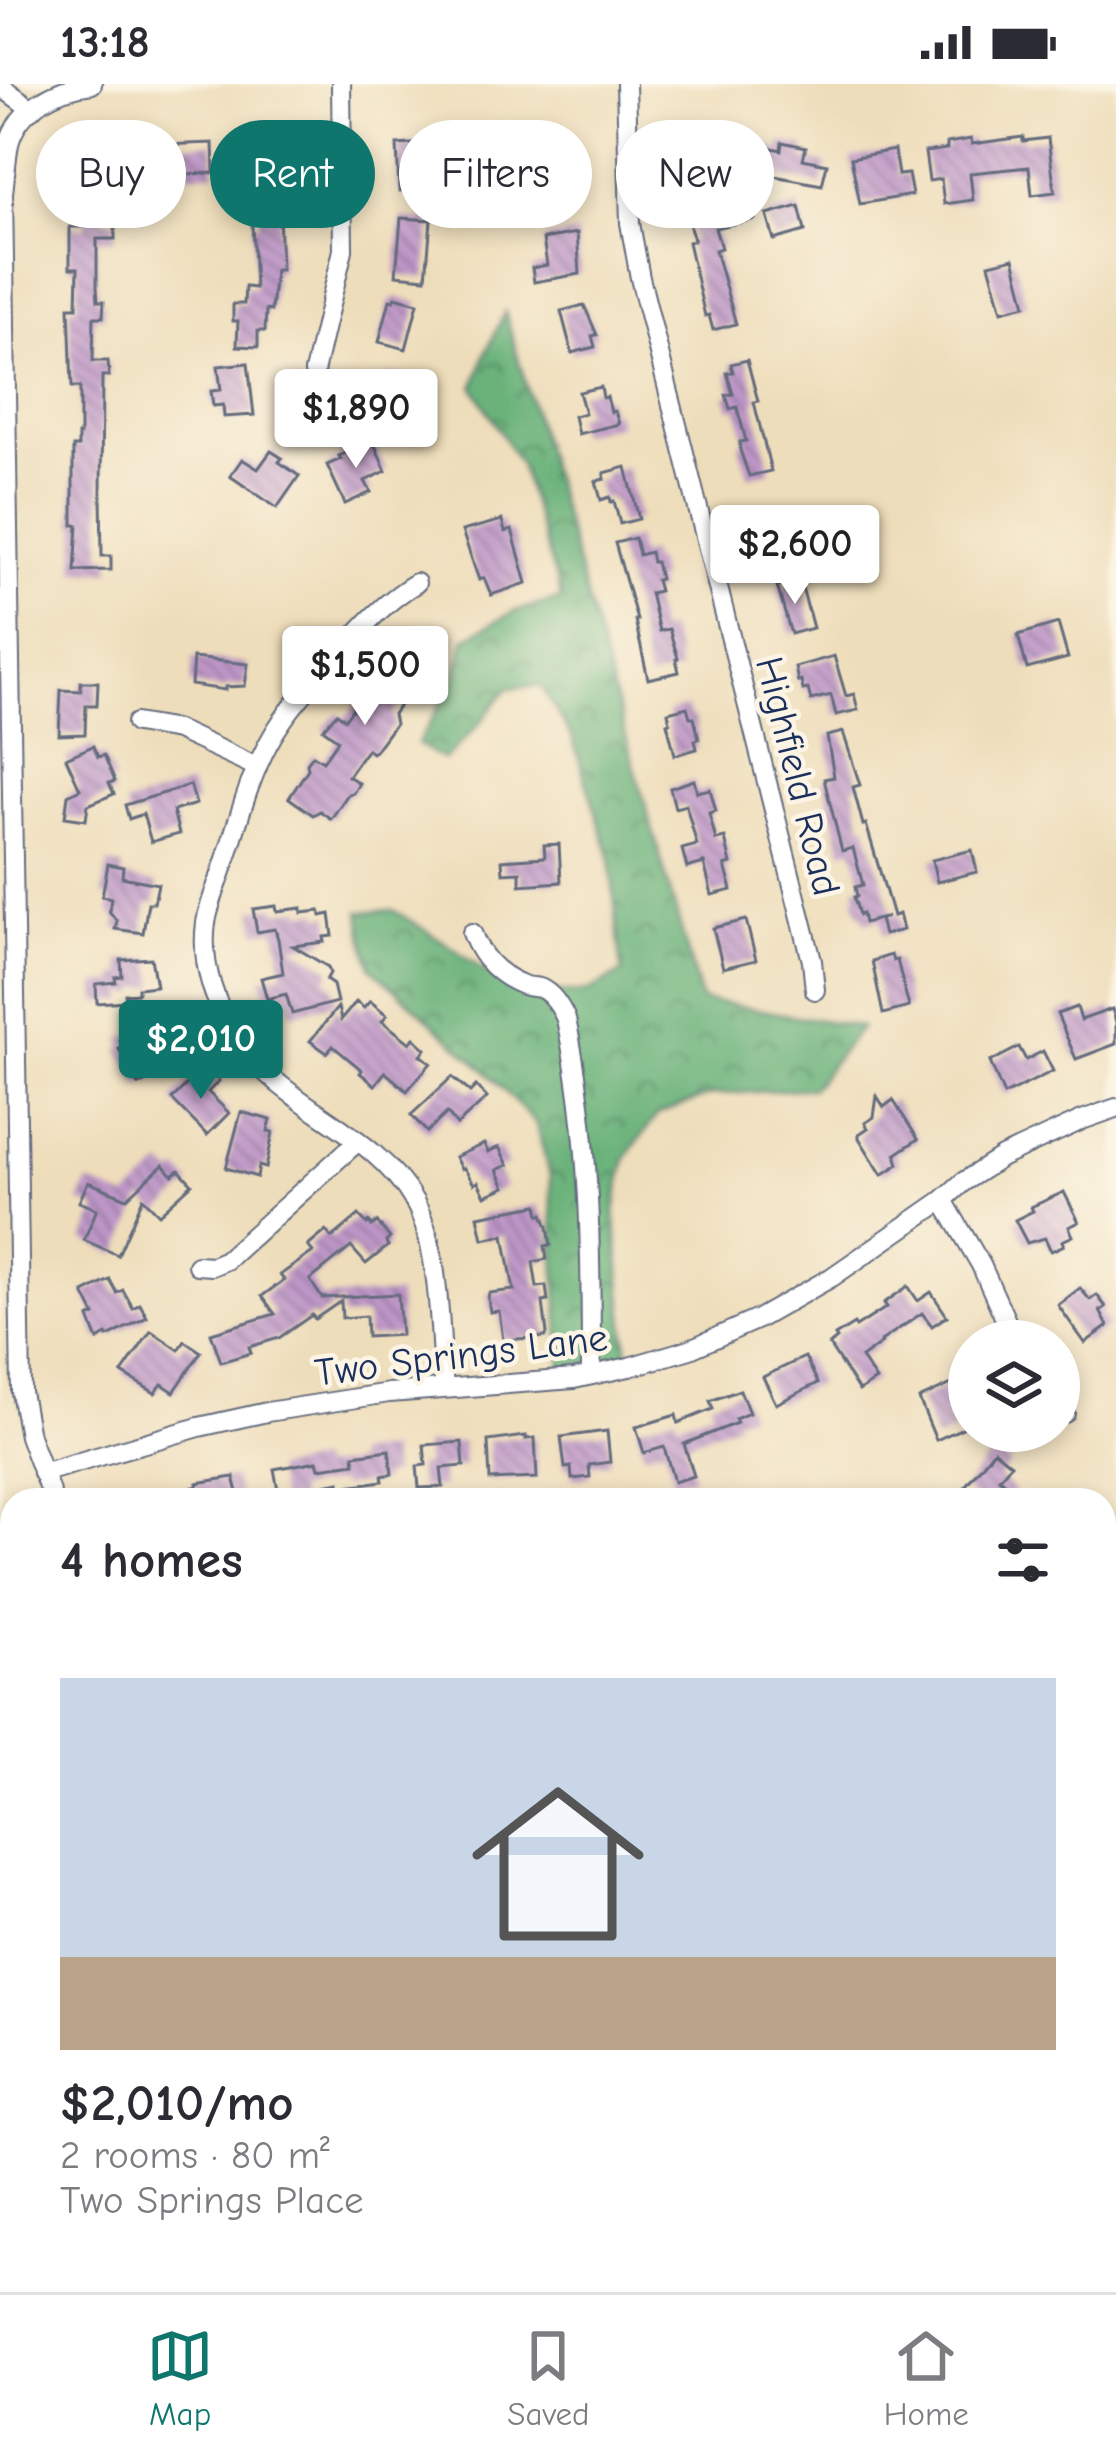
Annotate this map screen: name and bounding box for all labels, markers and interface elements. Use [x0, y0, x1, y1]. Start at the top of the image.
text: 13:18 [60, 16, 150, 68]
chip: Buy [36, 120, 186, 228]
chip: Rent [210, 120, 375, 228]
chip: Filters [399, 120, 592, 228]
chip: New [616, 120, 774, 228]
pin: $1,890 [258, 369, 454, 471]
text: $1,890 [302, 385, 410, 430]
pin: $2,600 [697, 505, 893, 607]
text: $2,600 [737, 521, 853, 566]
pin: $1,500 [267, 626, 463, 728]
text: $1,500 [309, 642, 421, 687]
street label: Highfield Road [746, 652, 849, 900]
pin: $2,010 [103, 1000, 299, 1102]
text: $2,010 [146, 1016, 256, 1061]
street label: Two Springs Lane [312, 1315, 610, 1396]
map controls [948, 1320, 1080, 1452]
button: layers [948, 1320, 1080, 1452]
icon: filters [990, 1527, 1056, 1593]
text: 4 homes [60, 1531, 243, 1590]
icon: home [450, 1756, 666, 1972]
text: $2,010/mo [60, 2074, 294, 2133]
text: 2 rooms · 80 m² [60, 2133, 330, 2178]
text: Two Springs Place [60, 2178, 364, 2223]
tab: Map [147, 2323, 213, 2433]
tab: Saved [507, 2323, 590, 2433]
tab: Home [884, 2323, 969, 2433]

